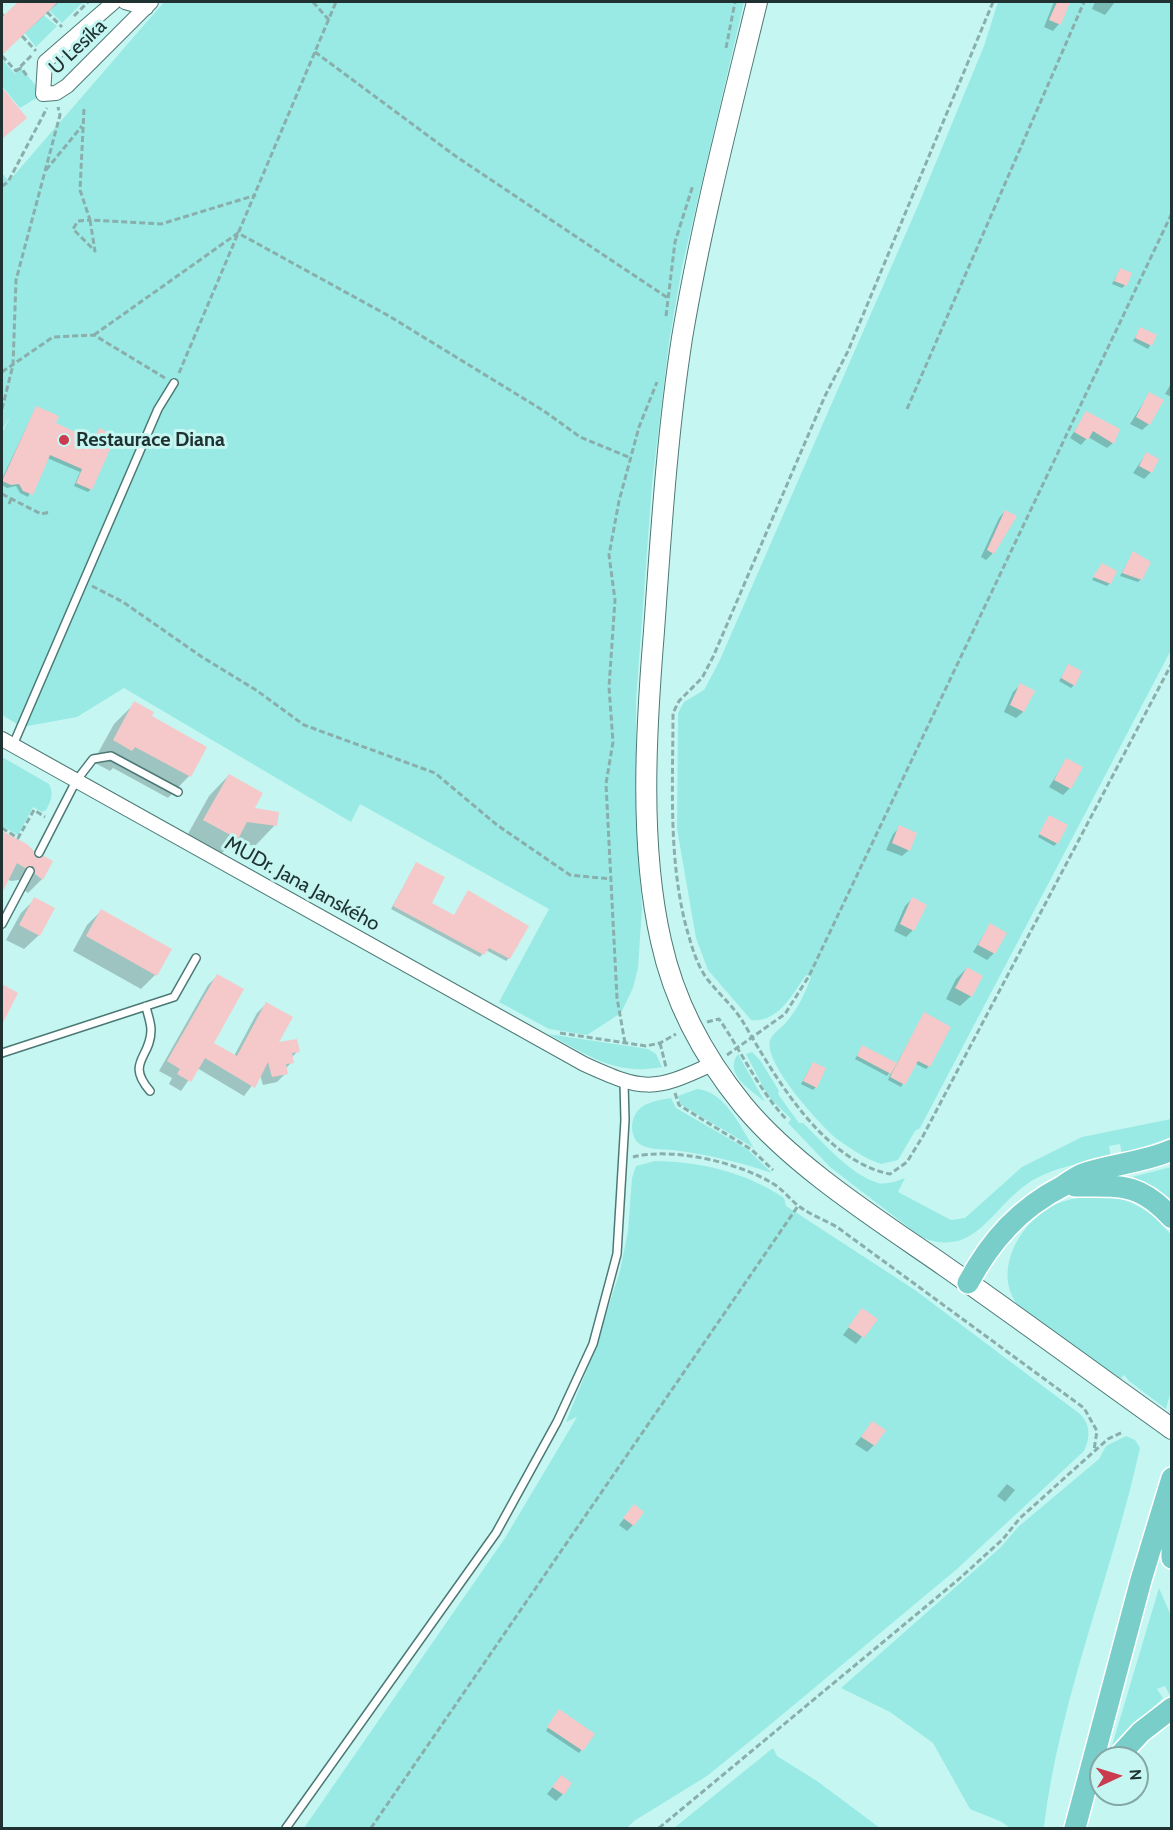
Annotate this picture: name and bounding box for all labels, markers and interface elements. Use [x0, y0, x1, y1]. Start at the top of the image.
street label: U Lesíka [44, 14, 112, 80]
place label: Restaurace Diana [76, 428, 225, 452]
marker: Restaurace Diana [57, 433, 71, 447]
street label: MUDr. Jana Janského [220, 831, 384, 937]
north arrow [1089, 1746, 1149, 1806]
text: N [1126, 1769, 1145, 1781]

